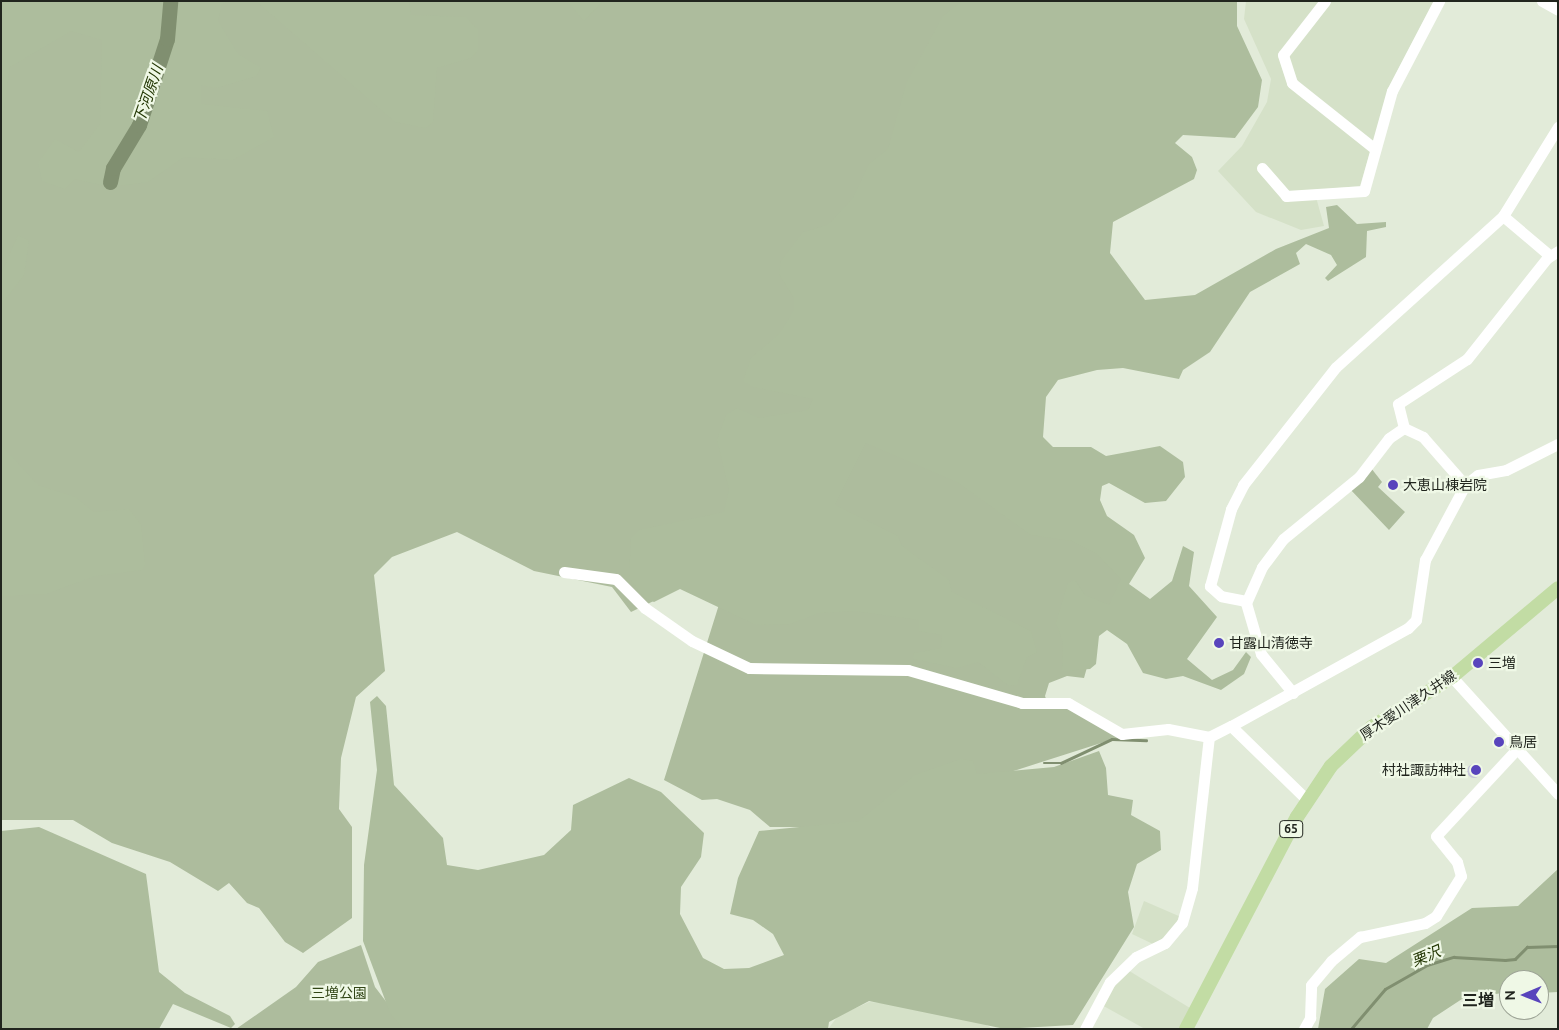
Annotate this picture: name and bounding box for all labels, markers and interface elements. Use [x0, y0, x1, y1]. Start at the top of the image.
water label: 下河原川 [130, 63, 166, 125]
place label: 大恵山棟岩院 [1403, 477, 1487, 493]
marker: 大恵山棟岩院 [1387, 479, 1399, 491]
place label: 甘露山清徳寺 [1229, 635, 1313, 651]
marker: 甘露山清徳寺 [1213, 637, 1225, 649]
place label: 三増 [1488, 655, 1516, 671]
marker: 三増 [1472, 657, 1484, 669]
street label: 厚木愛川津久井線 [1357, 667, 1459, 743]
place label: 鳥居 [1509, 734, 1537, 750]
marker: 鳥居 [1493, 736, 1505, 748]
place label: 村社諏訪神社 [1382, 762, 1466, 778]
marker: 村社諏訪神社 [1470, 764, 1482, 776]
road number: 65 [1278, 820, 1304, 839]
water label: 栗沢 [1409, 942, 1443, 970]
north arrow [1499, 970, 1549, 1020]
park label: 三増公園 [311, 985, 367, 1001]
district label: 三増 [1462, 990, 1494, 1010]
text: N [1502, 990, 1518, 1001]

